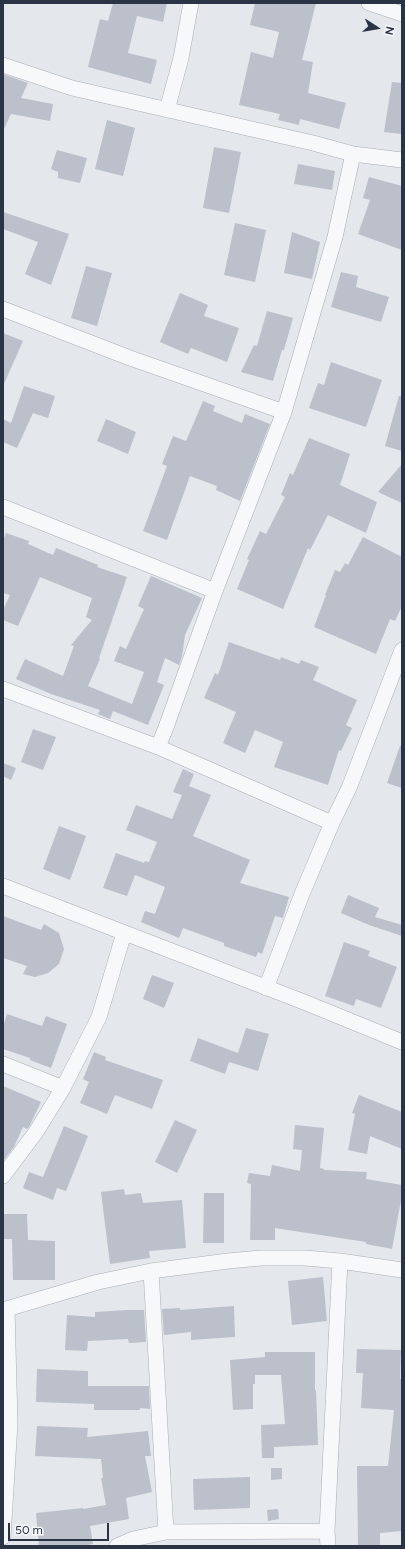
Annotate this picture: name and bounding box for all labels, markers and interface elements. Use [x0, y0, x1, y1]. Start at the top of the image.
north arrow [357, 8, 397, 48]
text: N [382, 25, 396, 36]
scale bar [10, 1515, 111, 1541]
text: 50 m [15, 1523, 43, 1537]

